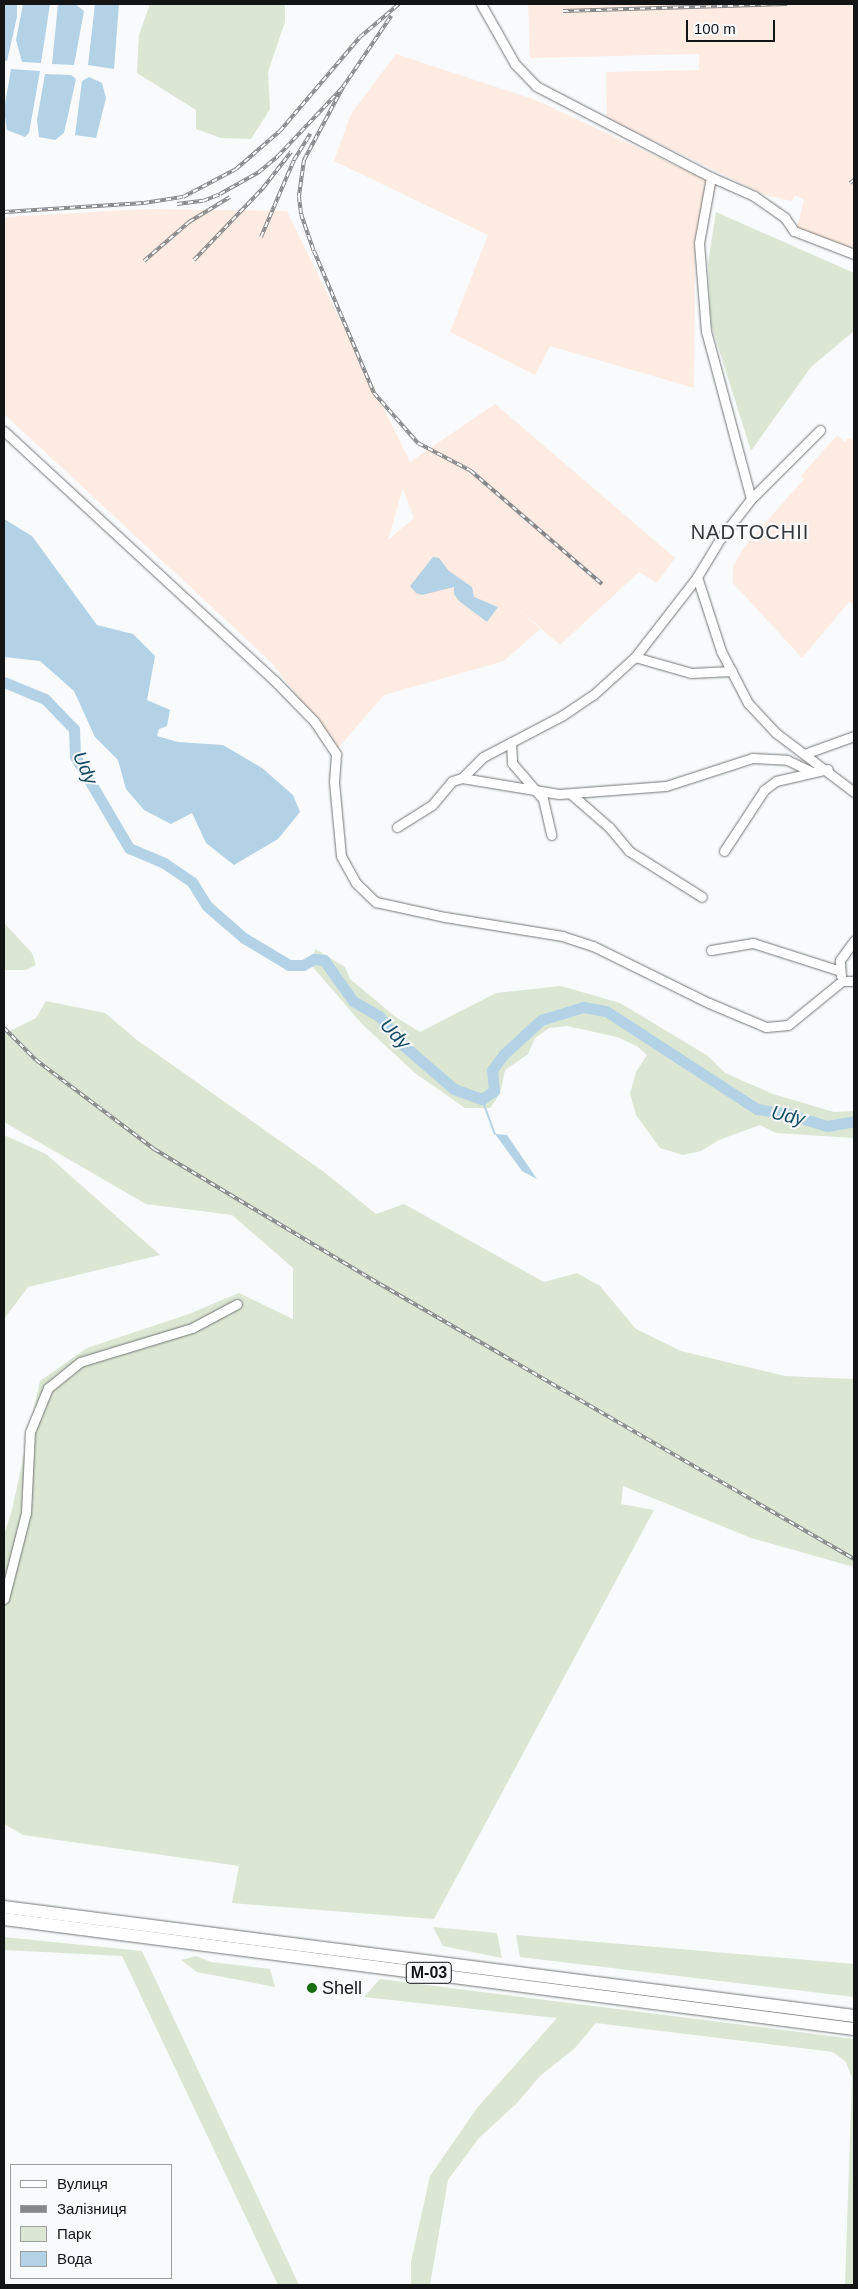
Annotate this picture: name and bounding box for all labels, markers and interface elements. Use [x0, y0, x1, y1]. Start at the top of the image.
scale bar [688, 10, 777, 42]
text: 100 m [694, 20, 736, 37]
district label: NADTOCHII [690, 520, 810, 544]
water label: Udy [68, 748, 102, 788]
water label: Udy [375, 1014, 415, 1054]
water label: Udy [769, 1101, 807, 1131]
road number: М-03 [405, 1960, 453, 1986]
place label: Shell [322, 1977, 362, 1999]
marker: Shell [306, 1982, 318, 1994]
legend [10, 2164, 172, 2279]
text: Вулиця [57, 2175, 108, 2192]
text: Залізниця [57, 2200, 127, 2217]
text: Парк [57, 2225, 91, 2242]
text: Вода [57, 2250, 92, 2267]

